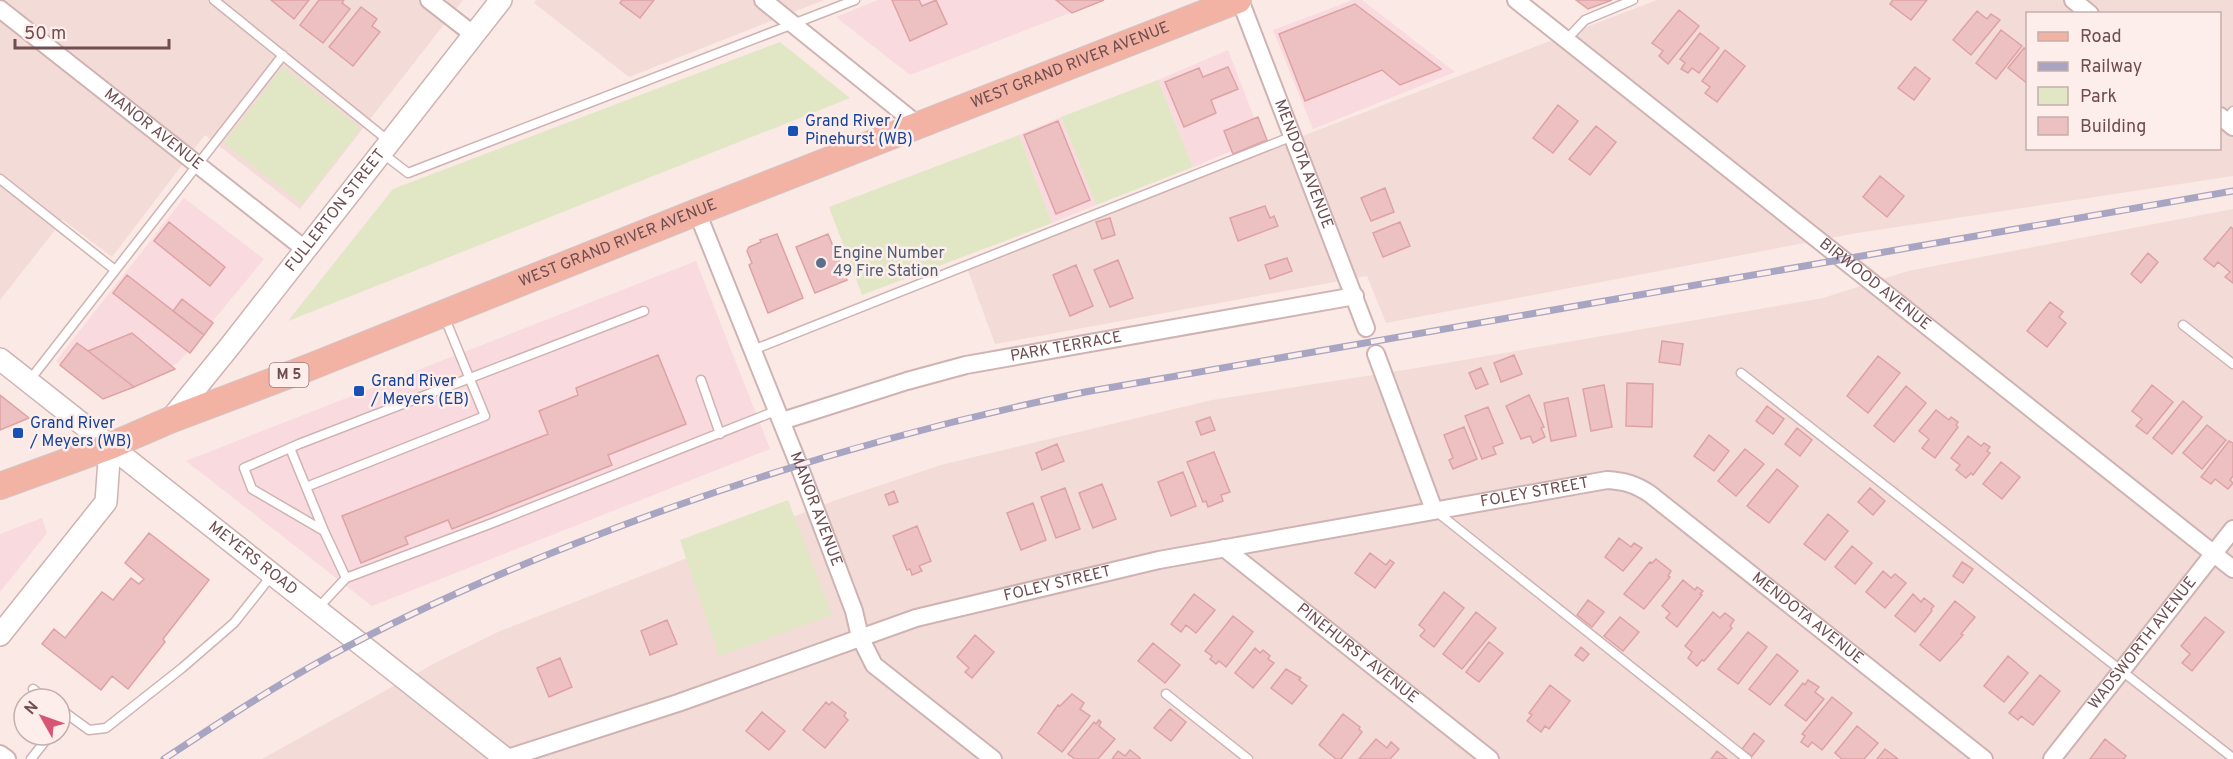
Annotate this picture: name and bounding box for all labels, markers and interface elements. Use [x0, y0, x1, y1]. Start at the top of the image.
scale bar [15, 12, 170, 50]
legend [2026, 12, 2221, 150]
street label: WEST GRAND RIVER AVENUE [968, 18, 1173, 114]
text: 50 m [24, 23, 66, 46]
text: Road [2080, 26, 2122, 49]
text: Railway [2080, 56, 2142, 79]
street label: MANOR AVENUE [100, 84, 207, 175]
text: Park [2080, 86, 2117, 109]
street label: MENDOTA AVENUE [1269, 97, 1337, 232]
place label: Grand River / Pinehurst (WB) [805, 112, 913, 150]
text: Building [2080, 116, 2146, 139]
marker: Grand River / Pinehurst (WB) [786, 124, 800, 138]
street label: FULLERTON STREET [282, 145, 390, 276]
street label: WEST GRAND RIVER AVENUE [516, 195, 720, 292]
street label: BIRWOOD AVENUE [1815, 234, 1935, 335]
place label: Engine Number 49 Fire Station [833, 244, 945, 282]
marker: Engine Number 49 Fire Station [814, 256, 828, 270]
street label: PARK TERRACE [1009, 328, 1123, 367]
road number: M 5 [270, 363, 308, 387]
place label: Grand River / Meyers (EB) [370, 372, 469, 410]
marker: Grand River / Meyers (EB) [352, 384, 366, 398]
place label: Grand River / Meyers (WB) [29, 414, 132, 452]
marker: Grand River / Meyers (WB) [11, 426, 25, 440]
street label: MANOR AVENUE [785, 449, 846, 569]
street label: FOLEY STREET [1479, 473, 1591, 512]
street label: MEYERS ROAD [204, 517, 301, 600]
street label: FOLEY STREET [1002, 562, 1113, 607]
street label: MENDOTA AVENUE [1747, 568, 1867, 669]
street label: WADSWORTH AVENUE [2085, 573, 2201, 714]
street label: PINEHURST AVENUE [1292, 599, 1422, 708]
north arrow [12, 687, 72, 747]
text: N [21, 698, 43, 719]

